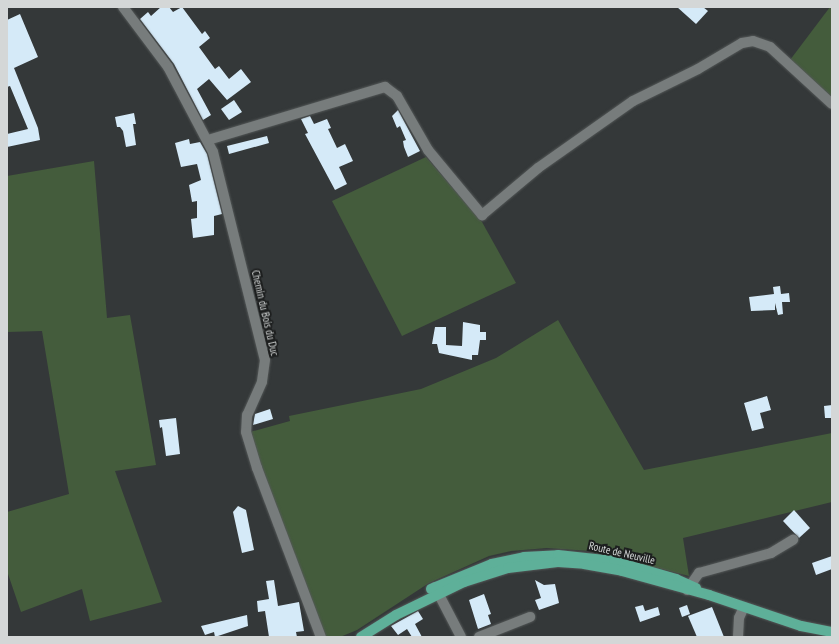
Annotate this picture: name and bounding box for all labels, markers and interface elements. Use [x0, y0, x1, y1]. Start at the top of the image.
street label: Chemin du Bois du Duc [249, 269, 281, 357]
street label: Route de Neuville [588, 539, 656, 567]

